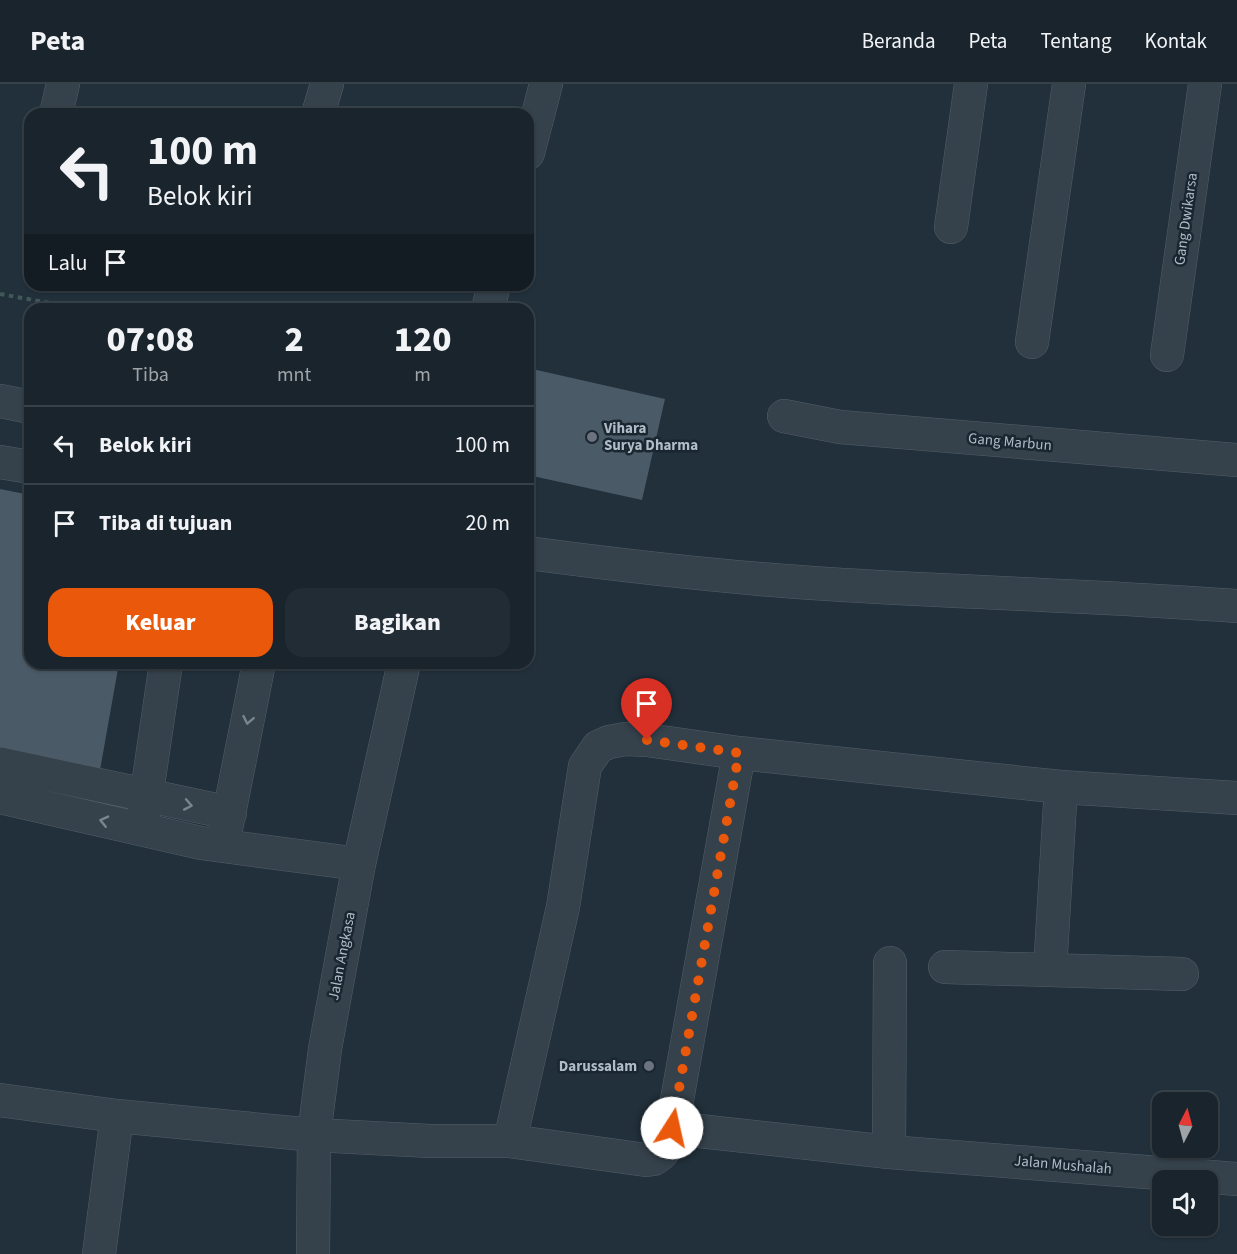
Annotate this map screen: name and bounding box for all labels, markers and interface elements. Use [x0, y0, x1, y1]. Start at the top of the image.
text: Peta [30, 21, 85, 61]
text: Beranda [862, 26, 936, 56]
text: Peta [969, 26, 1007, 56]
text: Tentang [1040, 26, 1111, 56]
text: Kontak [1144, 26, 1207, 56]
text: 100 m [147, 121, 258, 181]
icon: left [48, 132, 126, 210]
street label: Gang Dwikarsa [1169, 171, 1203, 267]
text: Belok kiri [147, 177, 253, 216]
icon: arrive [99, 246, 132, 279]
text: Lalu [48, 247, 87, 279]
text: 07:08 [106, 314, 195, 365]
text: 2 [285, 314, 304, 365]
text: 120 [394, 314, 451, 365]
text: Tiba [132, 361, 169, 389]
text: mnt [277, 361, 311, 389]
text: m [414, 361, 431, 389]
place label: Vihara Surya Dharma [603, 418, 698, 456]
street label: Gang Marbun [967, 428, 1053, 456]
icon: left [48, 429, 81, 462]
text: Belok kiri [99, 429, 192, 461]
text: 100 m [455, 429, 510, 461]
marker: Vihara Surya Dharma [585, 430, 599, 444]
icon: arrive [48, 507, 81, 540]
text: Tiba di tujuan [99, 507, 232, 539]
text: 20 m [465, 507, 510, 539]
button: Keluar [48, 588, 273, 657]
button: Bagikan [285, 588, 510, 657]
pin [621, 678, 672, 740]
icon: arrive [630, 687, 663, 720]
one-way arrow [242, 715, 255, 725]
one-way arrow [183, 798, 193, 811]
one-way arrow [100, 815, 110, 828]
street label: Jalan Angkasa [323, 910, 361, 1002]
place label: Darussalam [559, 1056, 637, 1077]
marker: Darussalam [642, 1059, 656, 1073]
north arrow [1152, 1092, 1218, 1158]
map controls [1152, 1092, 1218, 1236]
position arrow [640, 1096, 704, 1160]
street label: Jalan Mushalah [1013, 1150, 1113, 1180]
button: sound [1152, 1170, 1218, 1236]

